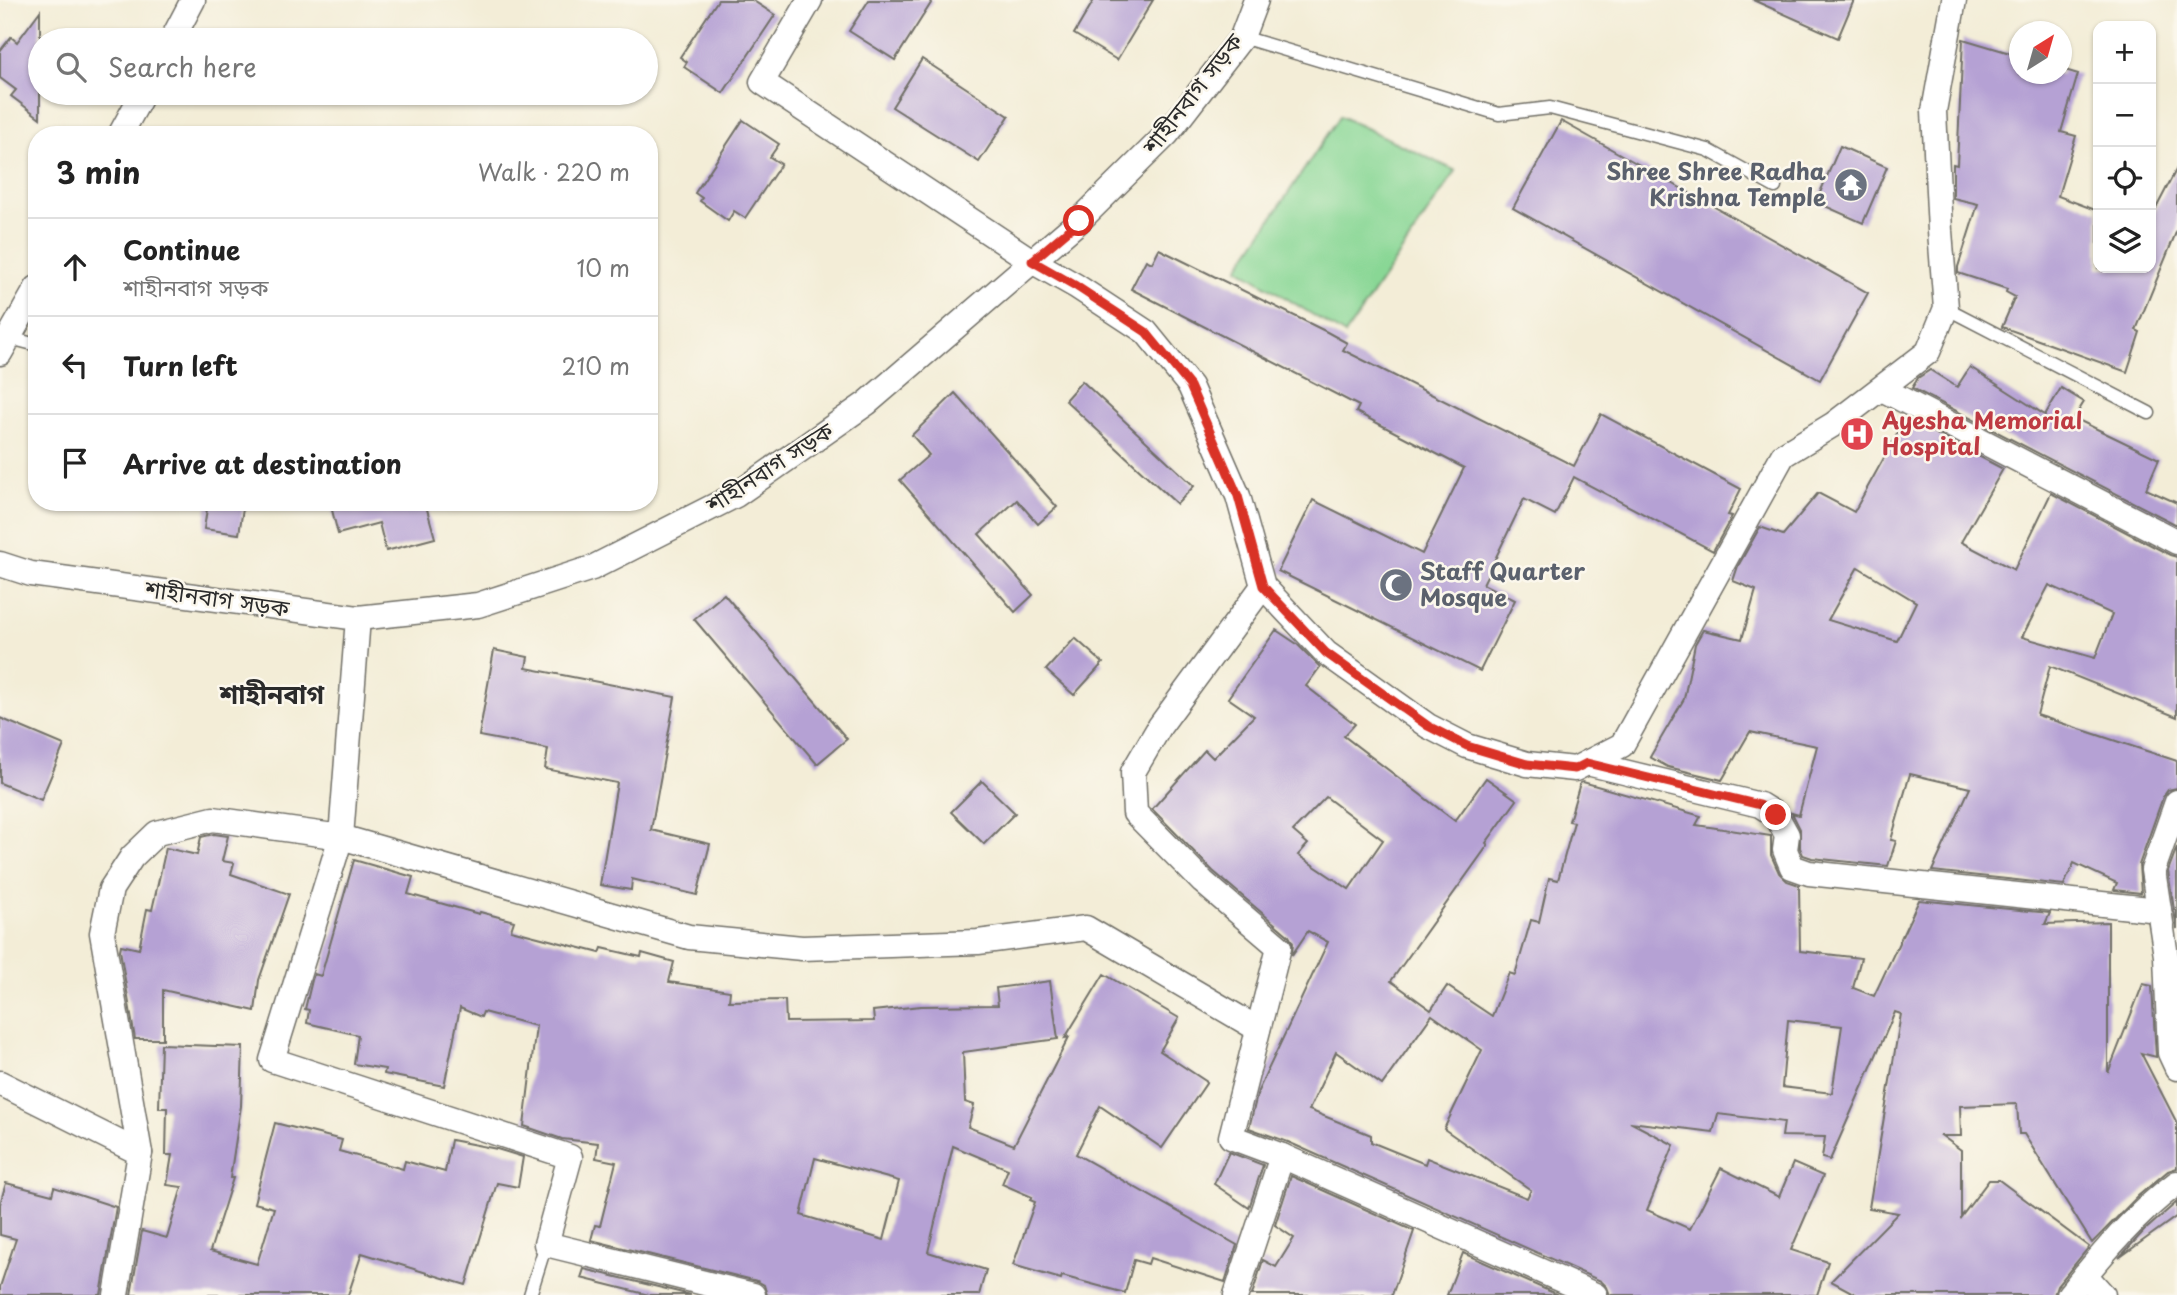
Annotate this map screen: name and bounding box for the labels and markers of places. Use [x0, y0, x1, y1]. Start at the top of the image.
place label: Shree Shree Radha Krishna Temple [1606, 153, 1826, 214]
temple icon: Shree Shree Radha Krishna Temple [1832, 166, 1870, 204]
place label: Ayesha Memorial Hospital [1881, 402, 2082, 463]
hospital icon: Ayesha Memorial Hospital [1838, 415, 1876, 453]
place label: Staff Quarter Mosque [1420, 553, 1585, 614]
mosque icon: Staff Quarter Mosque [1377, 566, 1415, 604]

